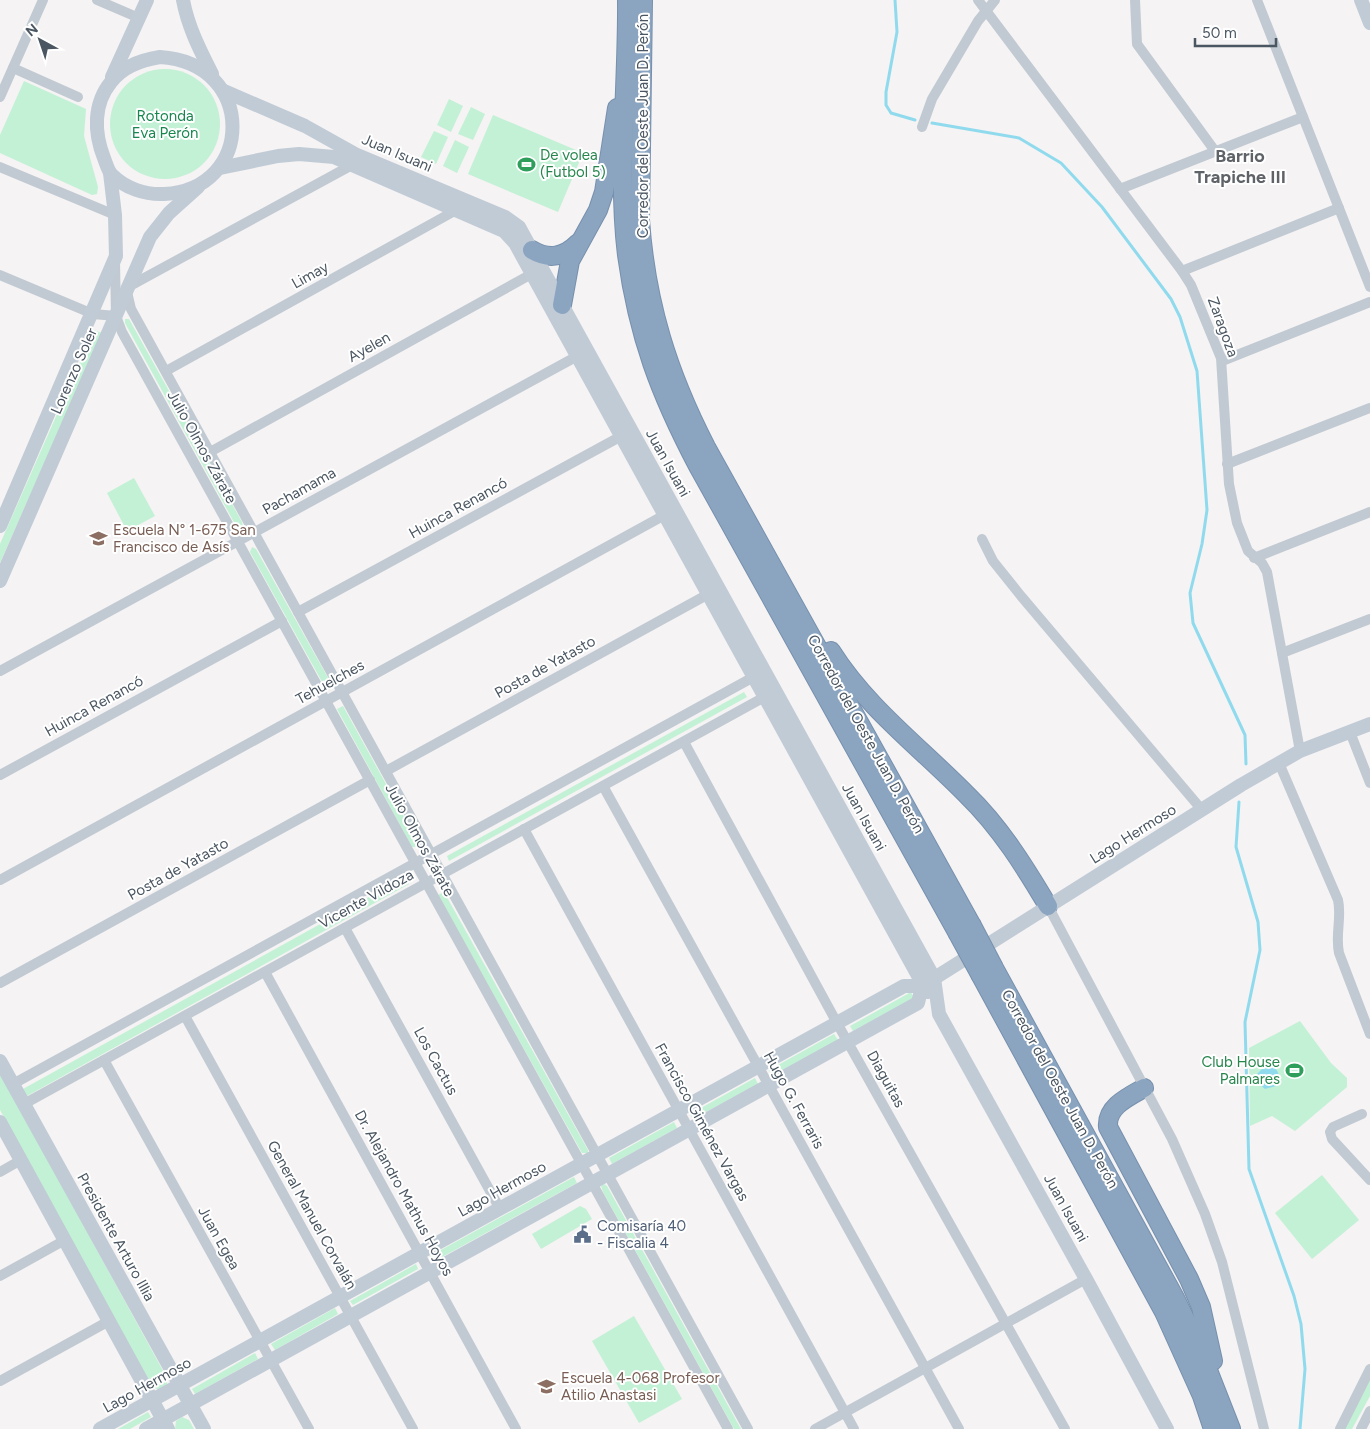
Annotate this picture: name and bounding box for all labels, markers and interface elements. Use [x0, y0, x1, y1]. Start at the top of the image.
street label: Corredor del Oeste Juan D. Perón [634, 14, 652, 238]
north arrow [15, 15, 65, 65]
scale bar [1195, 15, 1276, 47]
text: N [22, 20, 42, 40]
text: 50 m [1202, 24, 1237, 42]
park label: Rotonda Eva Perón [132, 107, 198, 142]
street label: Juan Isuani [359, 130, 435, 176]
district label: Barrio Trapiche III [1194, 145, 1286, 188]
place label: De volea (Futbol 5) [540, 146, 606, 181]
sports icon: De volea (Futbol 5) [516, 154, 536, 174]
street label: Limay [288, 258, 332, 292]
street label: Zaragoza [1204, 295, 1242, 359]
street label: Lorenzo Soler [47, 325, 101, 417]
street label: Ayelen [345, 328, 393, 366]
street label: Julio Olmos Zárate [164, 387, 240, 507]
street label: Juan Isuani [642, 426, 694, 500]
street label: Pachamama [259, 463, 339, 519]
street label: Huinca Renancó [406, 473, 511, 542]
place label: Escuela N° 1-675 San Francisco de Asís [113, 521, 256, 556]
school or university icon: Escuela N° 1-675 San Francisco de Asís [89, 529, 109, 549]
street label: Posta de Yatasto [492, 632, 599, 702]
street label: Corredor del Oeste Juan D. Perón [804, 632, 928, 836]
street label: Tehuelches [293, 656, 367, 708]
street label: Huinca Renancó [42, 671, 147, 740]
street label: Julio Olmos Zárate [382, 780, 458, 900]
street label: Juan Isuani [838, 780, 890, 854]
street label: Lago Hermoso [1087, 800, 1180, 868]
street label: Posta de Yatasto [125, 834, 232, 904]
street label: Vicente Vildoza [315, 865, 417, 933]
street label: Corredor del Oeste Juan D. Perón [998, 987, 1122, 1191]
street label: Los Cactus [410, 1024, 462, 1098]
street label: Francisco Giménez Vargas [651, 1040, 753, 1204]
street label: Diaguitas [863, 1047, 909, 1111]
street label: Hugo G. Ferraris [760, 1048, 828, 1152]
place label: Club House Palmares [1202, 1053, 1280, 1088]
sports icon: Club House Palmares [1284, 1061, 1304, 1081]
street label: Dr. Alejandro Mathus Hoyos [351, 1107, 457, 1279]
street label: General Manuel Corvalán [264, 1137, 360, 1293]
street label: Lago Hermoso [455, 1157, 550, 1221]
street label: Presidente Arturo Illia [73, 1170, 159, 1304]
street label: Juan Isuani [1040, 1171, 1092, 1245]
street label: Juan Egea [194, 1203, 244, 1273]
place label: Comisaría 40 - Fiscalia 4 [597, 1217, 686, 1252]
public building icon: Comisaría 40 - Fiscalia 4 [573, 1225, 593, 1245]
street label: Lago Hermoso [100, 1353, 195, 1417]
place label: Escuela 4-068 Profesor Atilio Anastasi [561, 1369, 720, 1404]
school or university icon: Escuela 4-068 Profesor Atilio Anastasi [537, 1377, 557, 1397]

